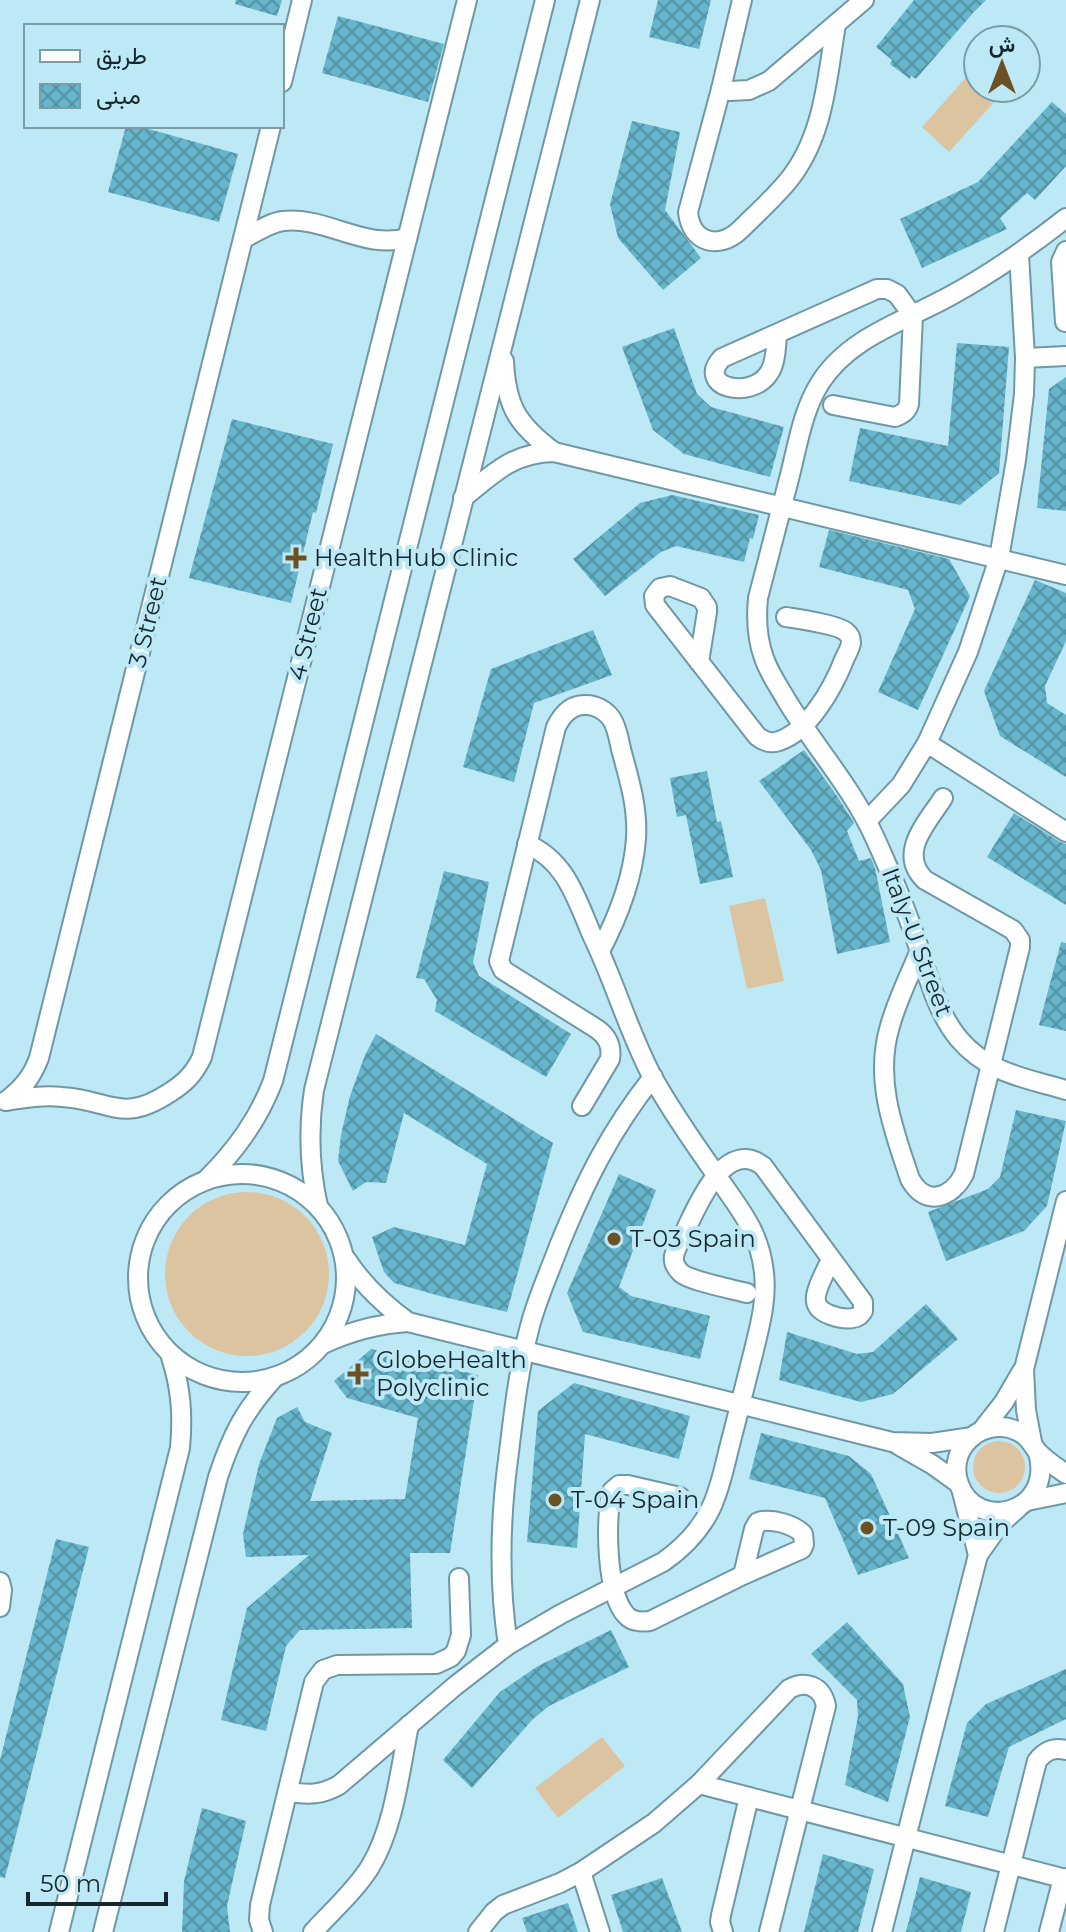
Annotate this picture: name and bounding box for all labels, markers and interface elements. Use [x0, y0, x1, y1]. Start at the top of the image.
legend [24, 24, 284, 128]
north arrow [962, 24, 1042, 104]
text: ش [989, 31, 1015, 58]
text: طريق [96, 41, 147, 71]
text: مبنى [96, 81, 141, 110]
place label: HealthHub Clinic [314, 543, 518, 572]
marker: HealthHub Clinic [285, 547, 307, 569]
street label: 3 Street [122, 573, 173, 670]
street label: 4 Street [282, 584, 333, 683]
street label: Italy-U Street [876, 863, 959, 1020]
place label: T-03 Spain [630, 1224, 756, 1253]
marker: T-03 Spain [605, 1230, 623, 1248]
place label: GlobeHealth Polyclinic [376, 1345, 527, 1402]
marker: GlobeHealth Polyclinic [347, 1363, 369, 1385]
place label: T-04 Spain [571, 1485, 699, 1514]
marker: T-04 Spain [546, 1491, 564, 1509]
place label: T-09 Spain [883, 1513, 1010, 1542]
marker: T-09 Spain [858, 1519, 876, 1537]
scale bar [28, 1856, 166, 1906]
text: 50 m [40, 1869, 101, 1898]

